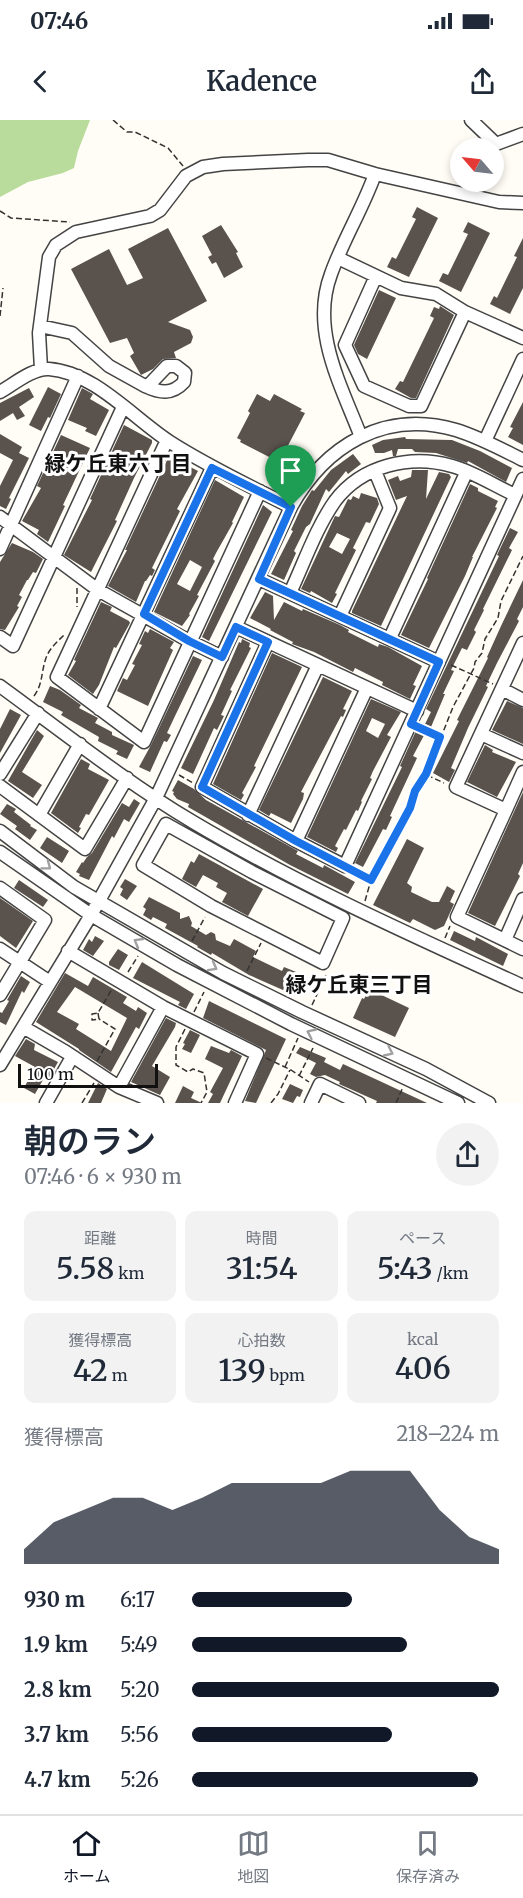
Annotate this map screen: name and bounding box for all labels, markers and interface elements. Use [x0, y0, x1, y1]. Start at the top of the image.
text: 07:46 [30, 7, 88, 35]
text: Kadence [206, 64, 317, 98]
icon: back [24, 65, 57, 98]
icon: share [466, 65, 499, 98]
north arrow [450, 138, 504, 192]
map controls [450, 138, 504, 192]
pin [265, 445, 316, 507]
district label: 緑ケ丘東六丁目 [45, 450, 192, 477]
icon: arrive [274, 454, 307, 487]
one-way arrow [40, 858, 51, 869]
one-way arrow [134, 938, 144, 950]
one-way arrow [207, 960, 217, 972]
district label: 緑ケ丘東三丁目 [286, 971, 433, 998]
one-way arrow [306, 1028, 317, 1040]
one-way arrow [382, 1044, 393, 1056]
scale bar [18, 1061, 158, 1088]
text: 100 m [27, 1064, 74, 1084]
text: 朝のラン [24, 1121, 156, 1162]
button: share [436, 1123, 499, 1186]
text: 07:46 · 6 × 930 m [24, 1164, 182, 1189]
text: 距離 [84, 1228, 116, 1248]
text: 時間 [245, 1228, 278, 1248]
text: ペース [399, 1228, 446, 1248]
text: 5.58 [56, 1249, 114, 1287]
text: 31:54 [226, 1249, 297, 1287]
text: 5:43 [377, 1249, 433, 1287]
text: km [114, 1263, 144, 1283]
text: /km [433, 1263, 469, 1283]
text: kcal [407, 1329, 439, 1349]
text: 獲得標高 [68, 1330, 132, 1350]
text: 心拍数 [237, 1330, 286, 1350]
text: 406 [395, 1349, 451, 1387]
text: 42 [73, 1351, 108, 1389]
text: 139 [218, 1351, 266, 1389]
text: m [108, 1365, 128, 1385]
text: bpm [266, 1365, 305, 1385]
text: 218–224 m [397, 1421, 499, 1446]
text: 獲得標高 [24, 1424, 104, 1449]
text: 930 m [24, 1587, 85, 1612]
text: 6:17 [120, 1587, 155, 1612]
text: 1.9 km [24, 1632, 88, 1657]
text: 5:49 [120, 1632, 158, 1657]
text: 2.8 km [24, 1677, 92, 1702]
text: 5:20 [120, 1677, 160, 1702]
text: 3.7 km [24, 1722, 89, 1747]
text: 5:56 [120, 1722, 159, 1747]
text: 4.7 km [24, 1767, 91, 1792]
text: 5:26 [120, 1767, 159, 1792]
tab: ホーム [63, 1827, 111, 1887]
tab: 地図 [237, 1827, 270, 1887]
tab: 保存済み [396, 1827, 460, 1887]

